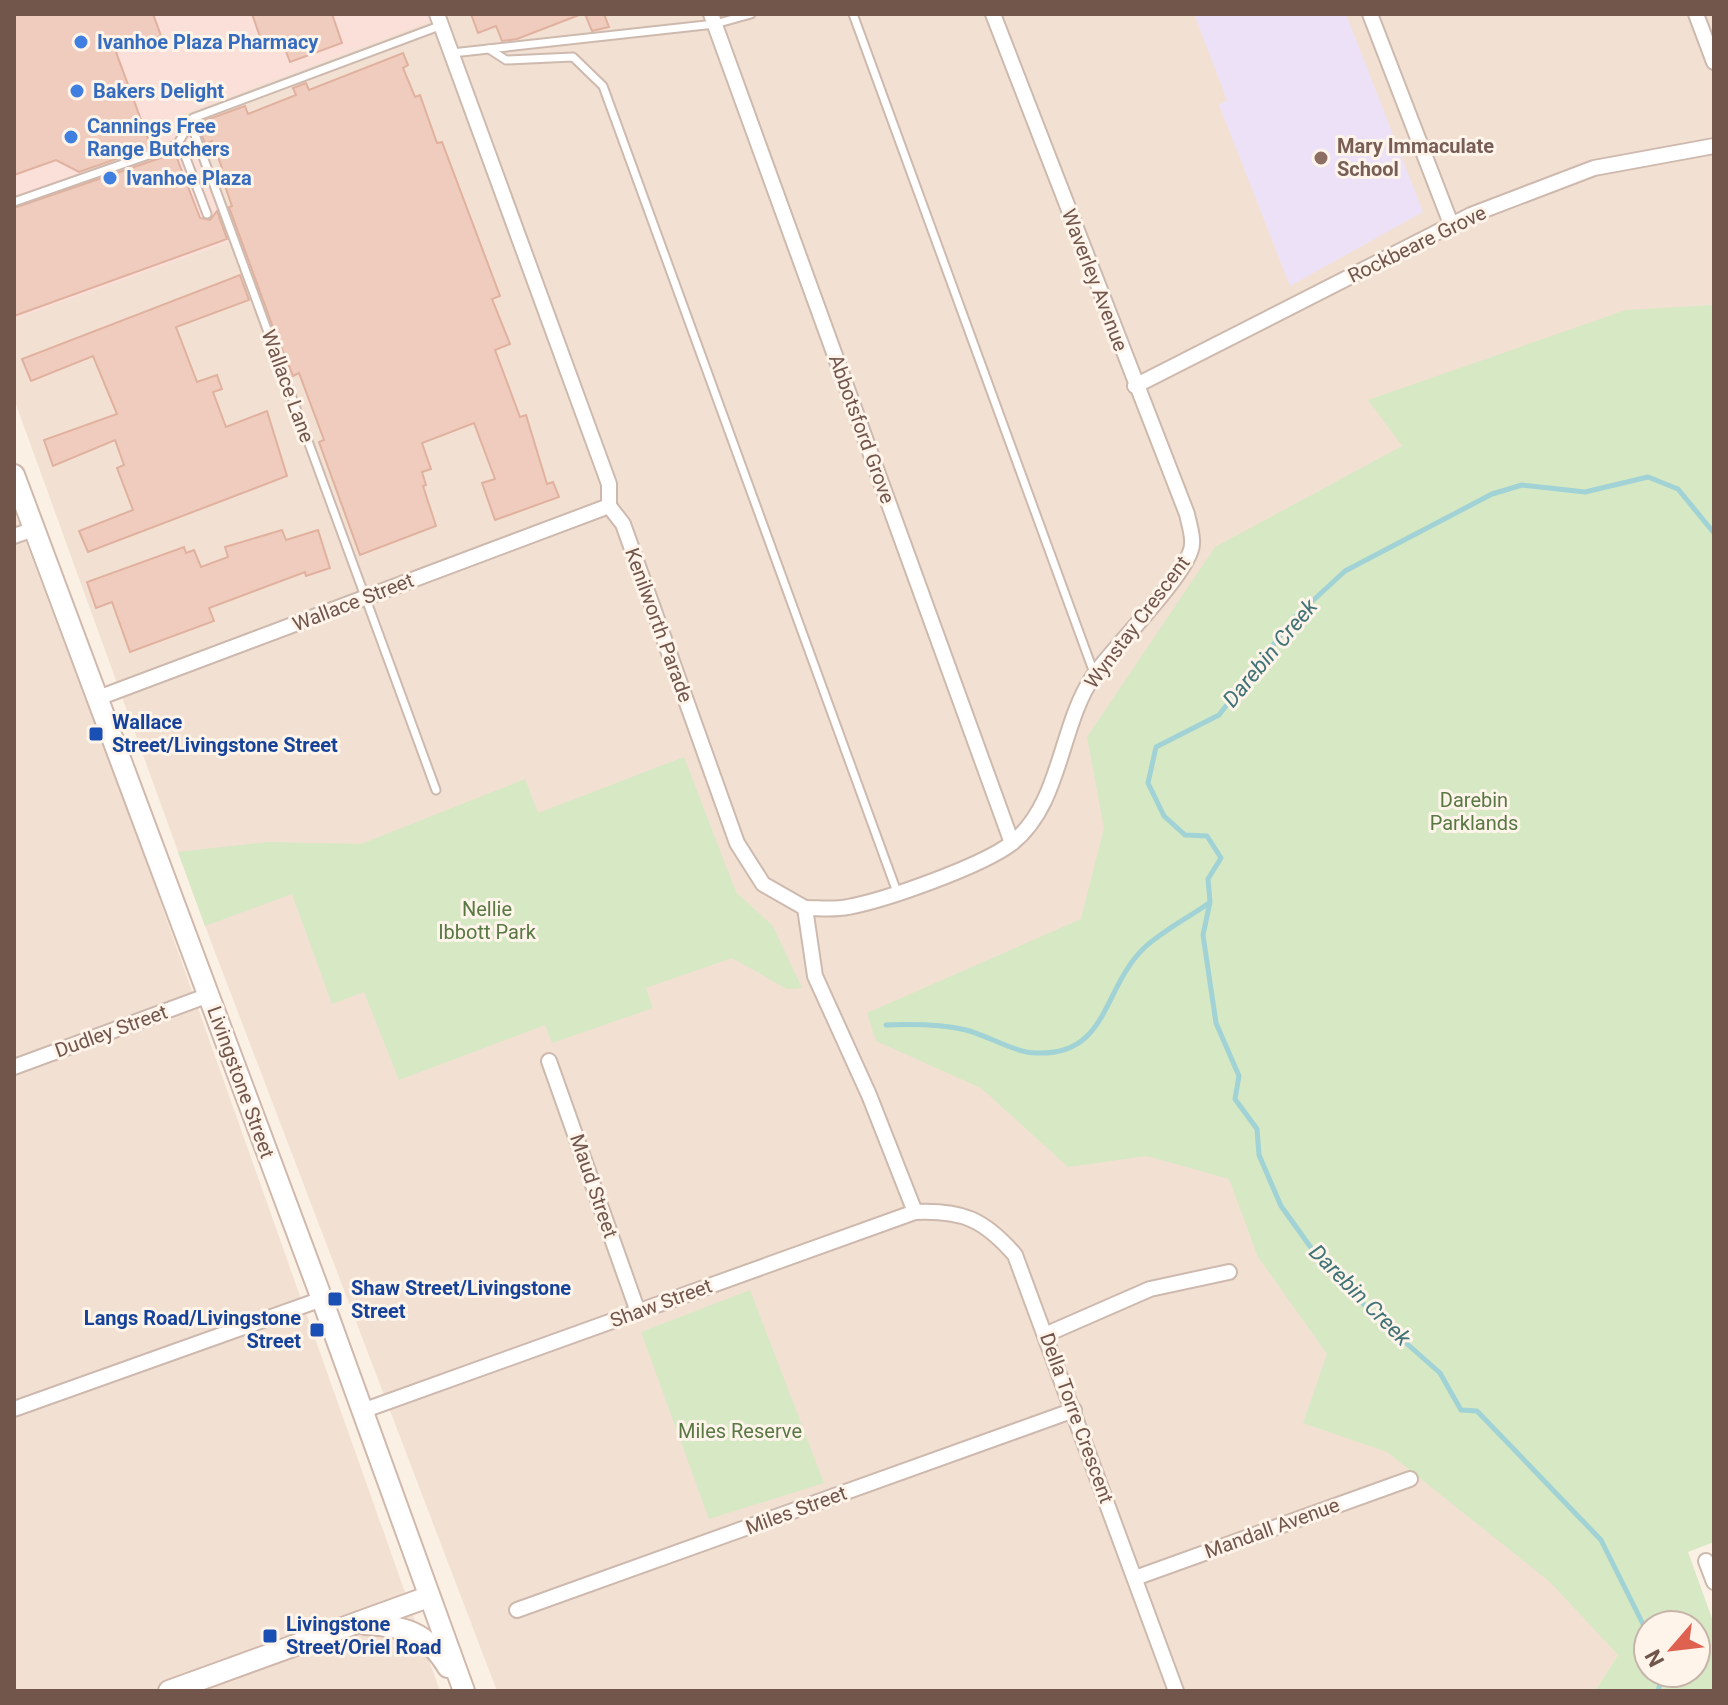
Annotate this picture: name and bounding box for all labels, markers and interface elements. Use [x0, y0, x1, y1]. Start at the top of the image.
place label: Ivanhoe Plaza Pharmacy [97, 30, 319, 54]
marker: Ivanhoe Plaza Pharmacy [72, 33, 90, 51]
place label: Bakers Delight [93, 79, 224, 103]
marker: Bakers Delight [68, 82, 86, 100]
place label: Cannings Free Range Butchers [87, 114, 230, 161]
marker: Cannings Free Range Butchers [62, 128, 80, 146]
place label: Mary Immaculate School [1337, 134, 1494, 181]
marker: Mary Immaculate School [1312, 149, 1330, 167]
place label: Ivanhoe Plaza [126, 166, 252, 190]
marker: Ivanhoe Plaza [101, 169, 119, 187]
street label: Rockbeare Grove [1344, 200, 1490, 288]
street label: Waverley Avenue [1057, 206, 1133, 354]
street label: Wallace Lane [257, 326, 319, 446]
street label: Abbotsford Grove [824, 351, 900, 507]
street label: Kenilworth Parade [620, 545, 698, 705]
street label: Wynstay Crescent [1079, 551, 1195, 693]
street label: Wallace Street [289, 568, 417, 636]
water label: Darebin Creek [1218, 593, 1323, 712]
place label: Wallace Street/Livingstone Street [112, 710, 338, 757]
marker: Wallace Street/Livingstone Street [87, 725, 105, 743]
park label: Darebin Parklands [1430, 788, 1518, 835]
park label: Nellie Ibbott Park [438, 897, 537, 944]
street label: Dudley Street [51, 1000, 171, 1062]
street label: Livingstone Street [202, 1003, 280, 1161]
street label: Maud Street [565, 1131, 623, 1241]
water label: Darebin Creek [1304, 1239, 1417, 1352]
street label: Shaw Street [607, 1274, 715, 1332]
place label: Shaw Street/Livingstone Street [351, 1276, 571, 1323]
marker: Shaw Street/Livingstone Street [326, 1290, 344, 1308]
place label: Langs Road/Livingstone Street [84, 1306, 301, 1353]
marker: Langs Road/Livingstone Street [308, 1321, 326, 1339]
street label: Della Torre Crescent [1035, 1330, 1119, 1506]
park label: Miles Reserve [678, 1419, 802, 1443]
street label: Miles Street [742, 1481, 850, 1539]
street label: Mandall Avenue [1201, 1493, 1343, 1563]
north arrow [1632, 1609, 1712, 1689]
place label: Livingstone Street/Oriel Road [286, 1612, 442, 1659]
marker: Livingstone Street/Oriel Road [261, 1627, 279, 1645]
text: N [1640, 1645, 1669, 1671]

